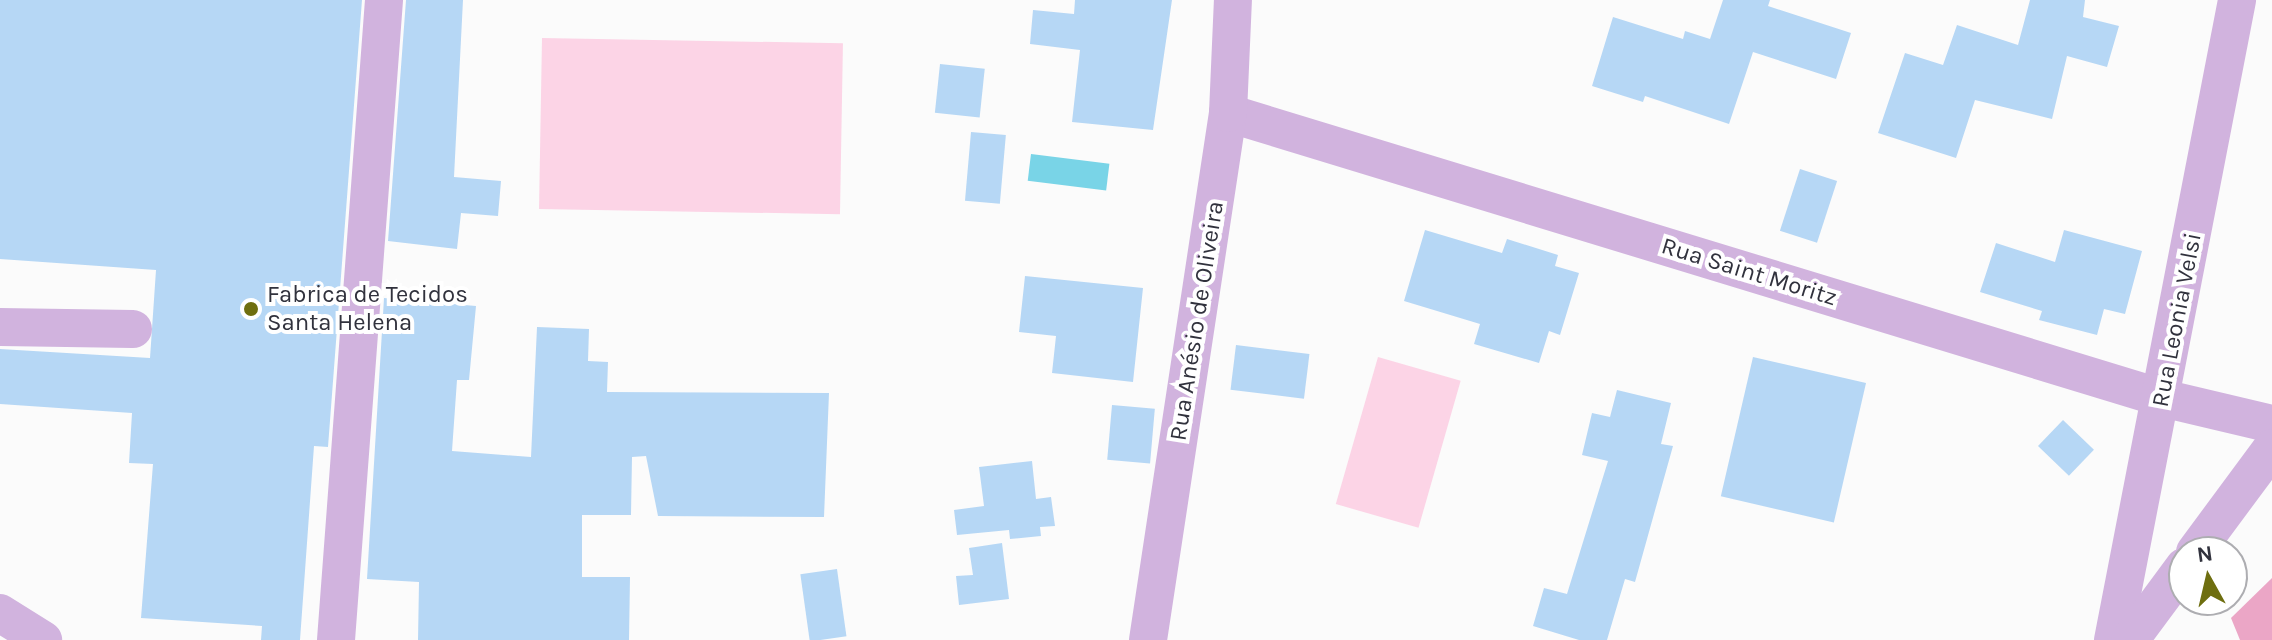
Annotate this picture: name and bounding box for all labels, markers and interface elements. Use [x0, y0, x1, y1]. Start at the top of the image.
street label: Rua Anésio de Oliveira [1164, 199, 1230, 443]
street label: Rua Leonia Velsi [2146, 230, 2208, 410]
street label: Rua Saint Moritz [1658, 232, 1840, 312]
place label: Fabrica de Tecidos Santa Helena [267, 281, 468, 337]
marker: Fabrica de Tecidos Santa Helena [242, 300, 260, 318]
north arrow [2168, 536, 2248, 616]
text: N [2195, 540, 2215, 568]

